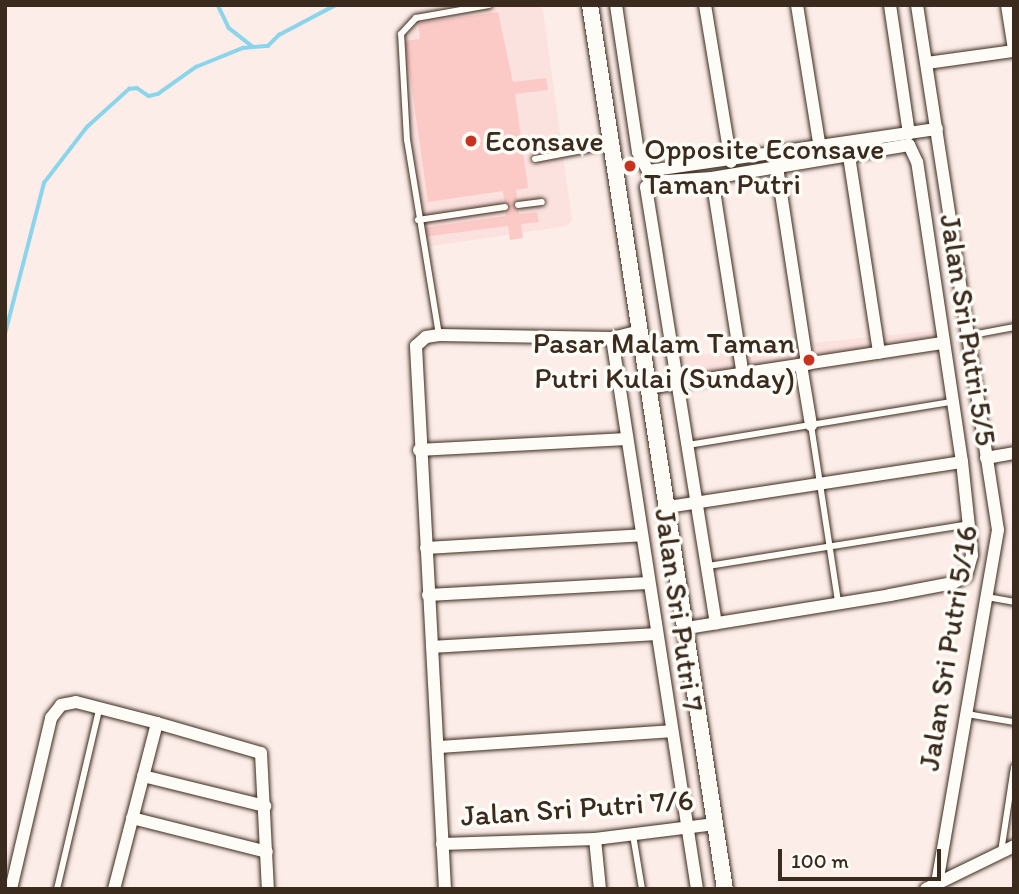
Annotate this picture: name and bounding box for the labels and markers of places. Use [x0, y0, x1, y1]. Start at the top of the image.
place label: Econsave [485, 123, 604, 159]
place label: Opposite Econsave Taman Putri [644, 131, 884, 202]
marker: Econsave [463, 133, 479, 149]
marker: Opposite Econsave Taman Putri [622, 158, 638, 174]
place label: Pasar Malam Taman Putri Kulai (Sunday) [536, 325, 795, 396]
marker: Pasar Malam Taman Putri Kulai (Sunday) [801, 352, 817, 368]

